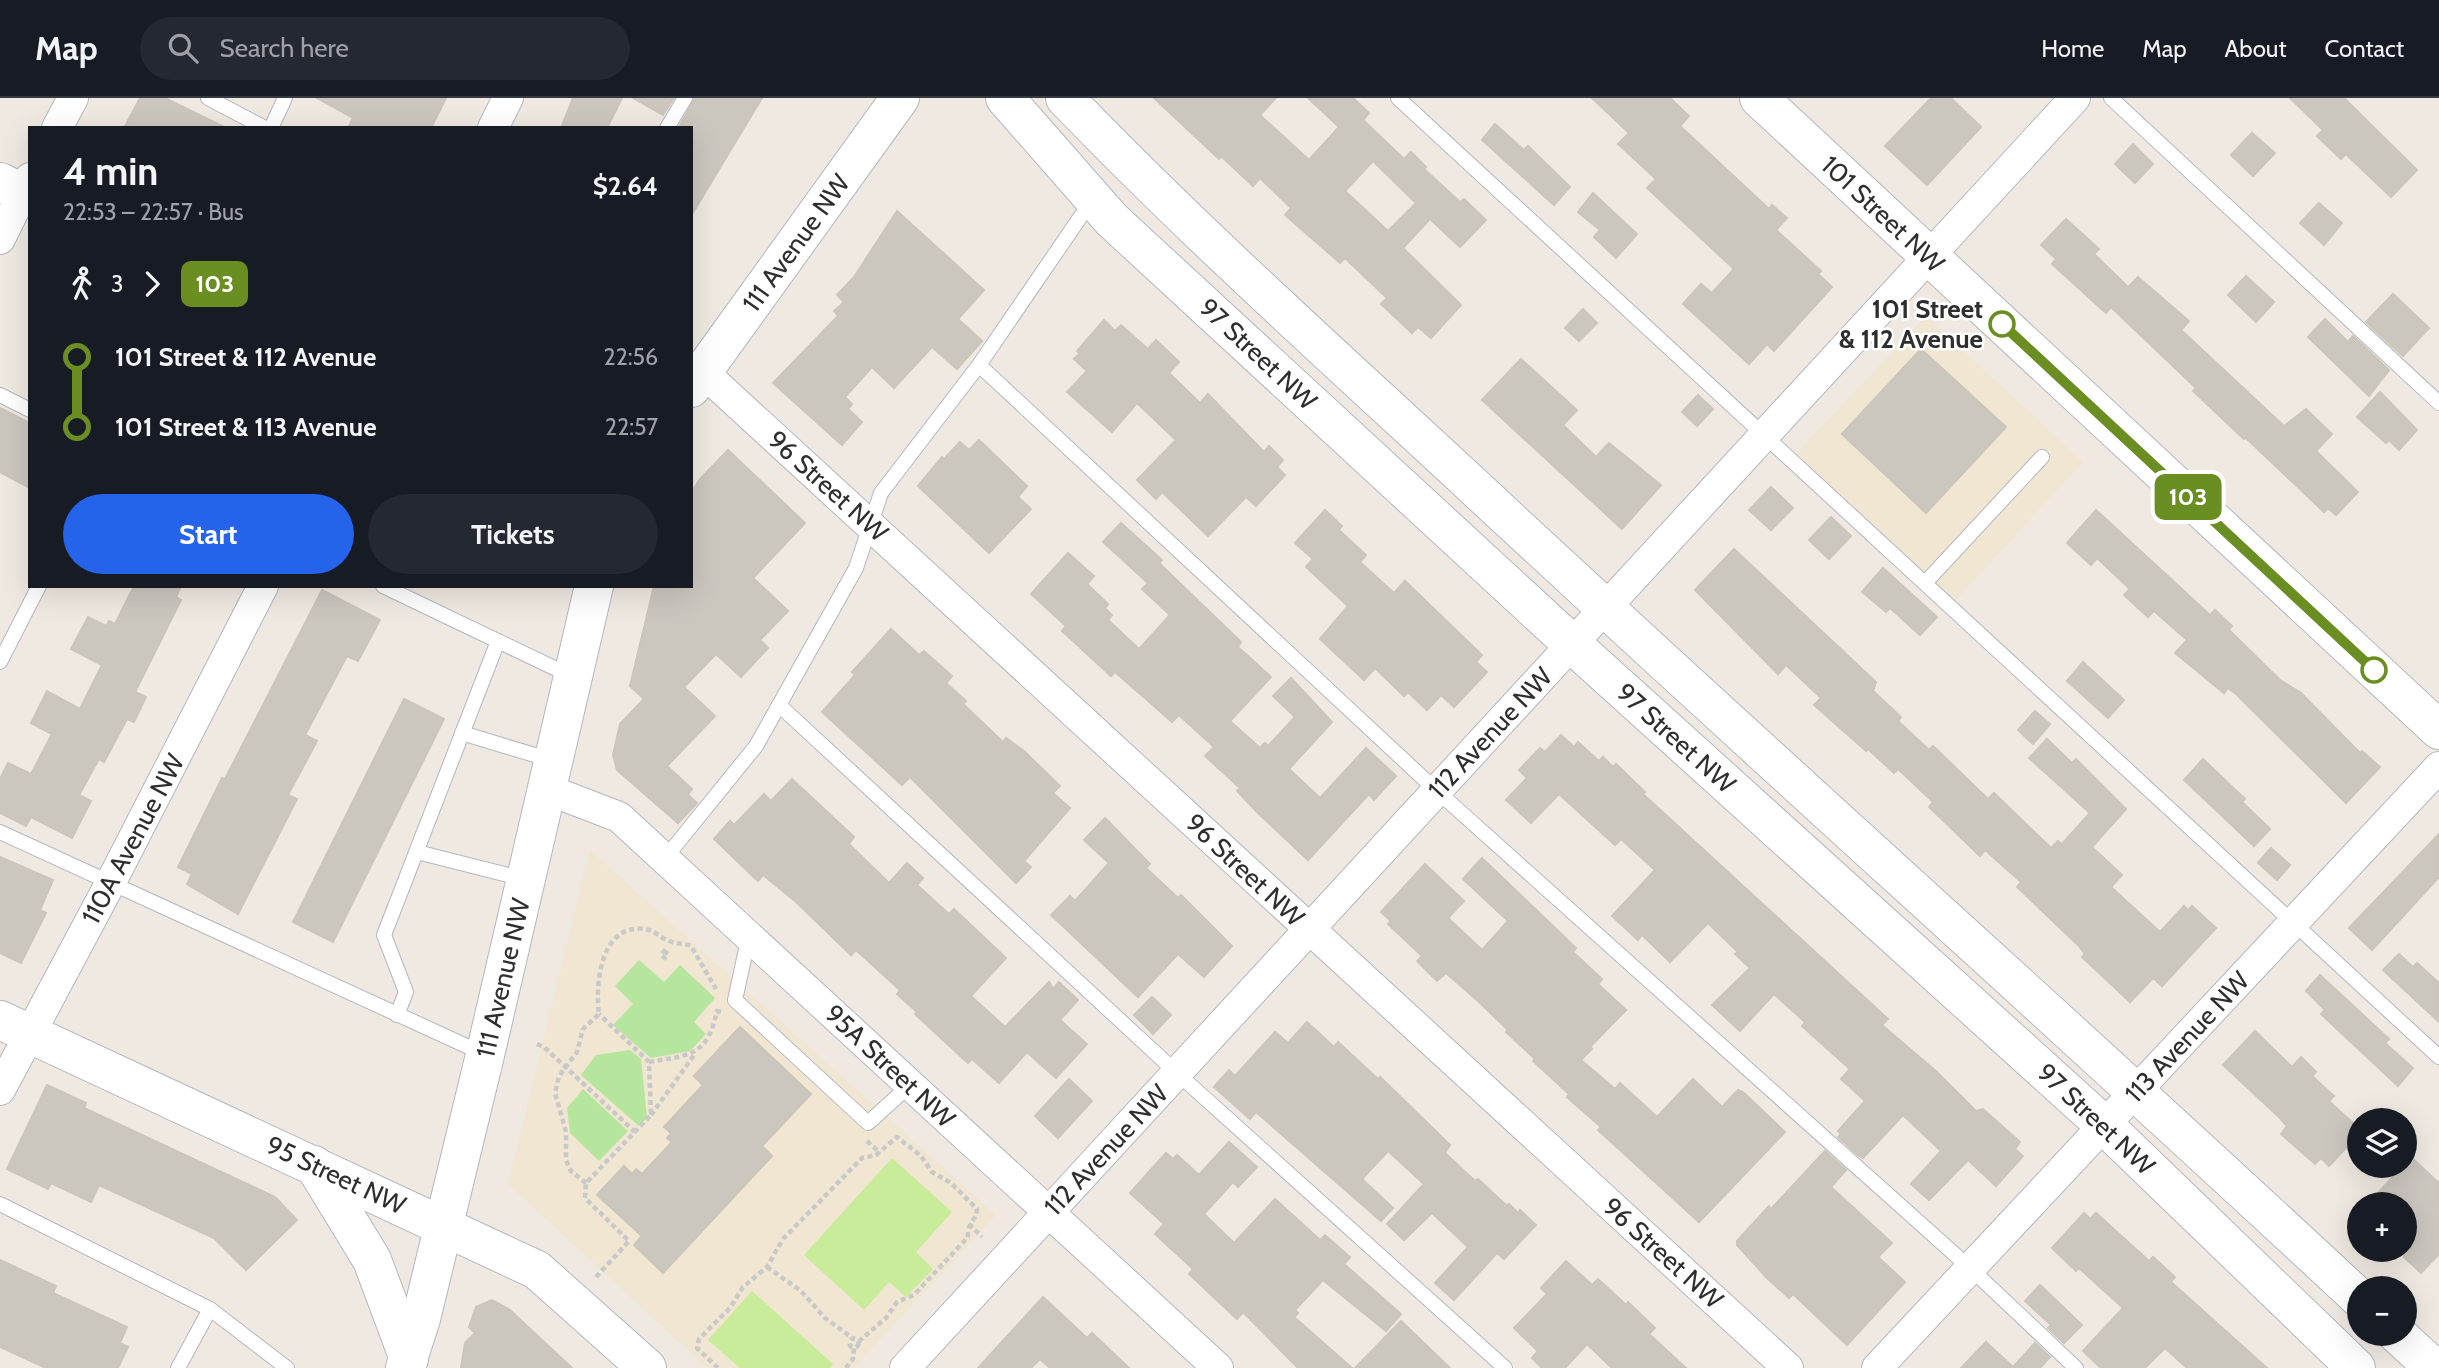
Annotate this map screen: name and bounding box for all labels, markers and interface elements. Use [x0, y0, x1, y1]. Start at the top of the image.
search box [140, 17, 630, 80]
text: Map [35, 28, 98, 68]
icon: search [164, 29, 202, 67]
text: Search here [220, 32, 349, 64]
text: Home [2041, 34, 2104, 63]
text: Map [2142, 34, 2187, 63]
text: About [2225, 34, 2287, 63]
text: Contact [2325, 34, 2404, 63]
text: 4 min [63, 148, 158, 195]
street label: 101 Street NW [1815, 149, 1951, 279]
street label: 111 Avenue NW [735, 168, 857, 318]
text: $2.64 [593, 170, 658, 202]
text: 22:53 – 22:57 · Bus [63, 198, 244, 226]
icon: walk [63, 265, 101, 303]
icon: forward [133, 265, 171, 303]
text: 103 [195, 269, 234, 298]
text: 3 [111, 270, 123, 298]
street label: 97 Street NW [1192, 291, 1324, 417]
place label: 101 Street & 112 Avenue [1839, 293, 1983, 355]
marker: 101 Street & 112 Avenue [1989, 311, 2015, 337]
text: 101 Street & 112 Avenue [115, 341, 376, 373]
text: 22:56 [604, 343, 658, 371]
text: 101 Street & 113 Avenue [115, 411, 377, 443]
text: 22:57 [605, 413, 658, 441]
street label: 96 Street NW [761, 424, 895, 549]
line badge: 103 [2148, 474, 2228, 520]
text: 103 [2169, 482, 2207, 511]
button: Start [63, 494, 354, 574]
button: Tickets [368, 494, 658, 574]
unlabelled marker [2361, 657, 2387, 683]
street label: 112 Avenue NW [1421, 660, 1559, 805]
street label: 97 Street NW [1610, 676, 1742, 800]
street label: 110A Avenue NW [75, 748, 191, 929]
street label: 96 Street NW [1179, 807, 1311, 933]
street label: 111 Avenue NW [469, 895, 537, 1061]
street label: 113 Avenue NW [2118, 964, 2256, 1109]
street label: 95A Street NW [818, 998, 962, 1135]
street label: 97 Street NW [2030, 1056, 2162, 1182]
street label: 112 Avenue NW [1037, 1077, 1175, 1222]
map controls [2347, 1108, 2417, 1346]
button: layers [2347, 1108, 2417, 1178]
street label: 95 Street NW [261, 1129, 411, 1221]
street label: 96 Street NW [1596, 1191, 1730, 1316]
button: + [2347, 1192, 2417, 1262]
button: − [2347, 1276, 2417, 1346]

